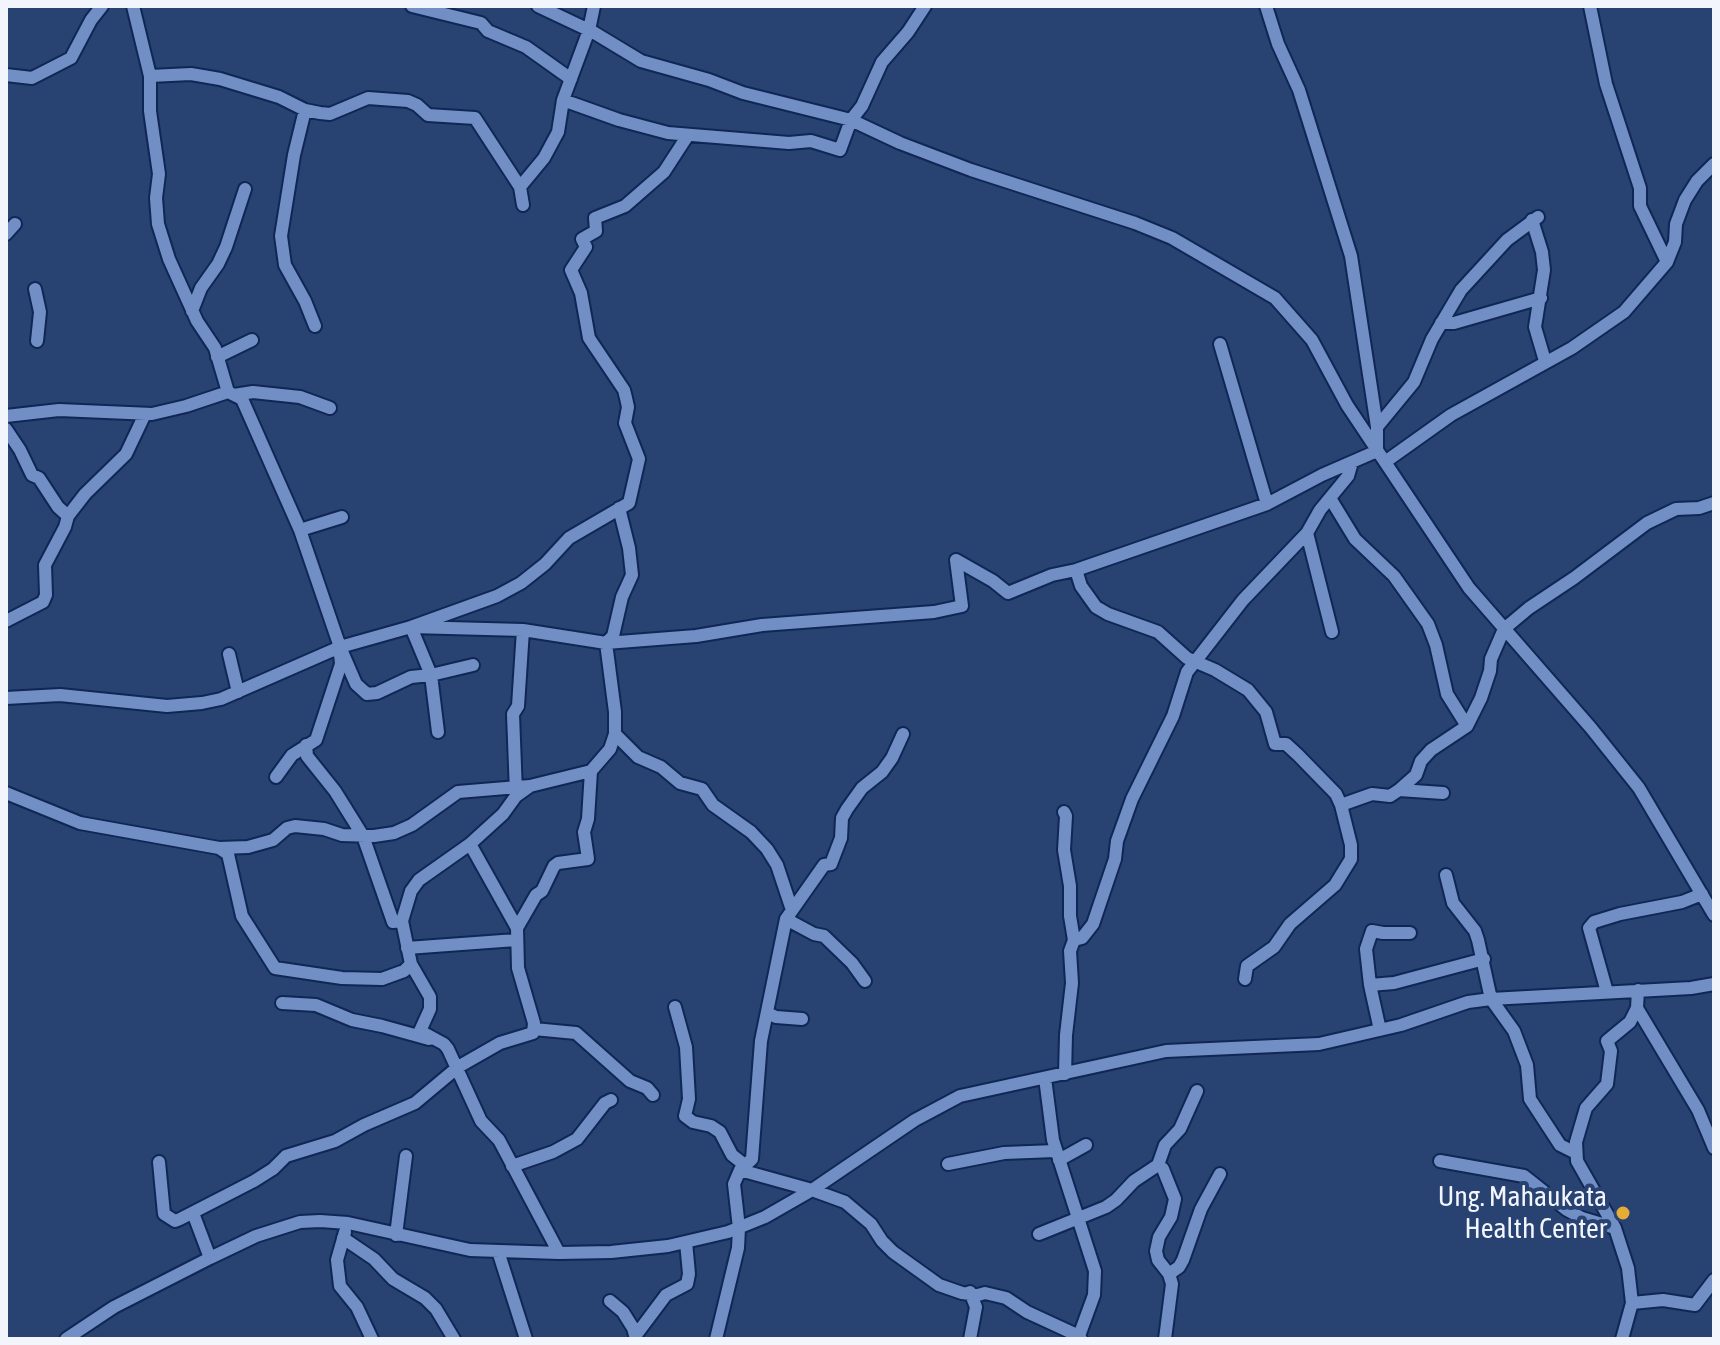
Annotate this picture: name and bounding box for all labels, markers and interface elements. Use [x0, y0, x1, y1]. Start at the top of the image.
place label: Ung. Mahaukata Health Center [1438, 1180, 1607, 1246]
marker: Ung. Mahaukata Health Center [1614, 1204, 1632, 1222]

